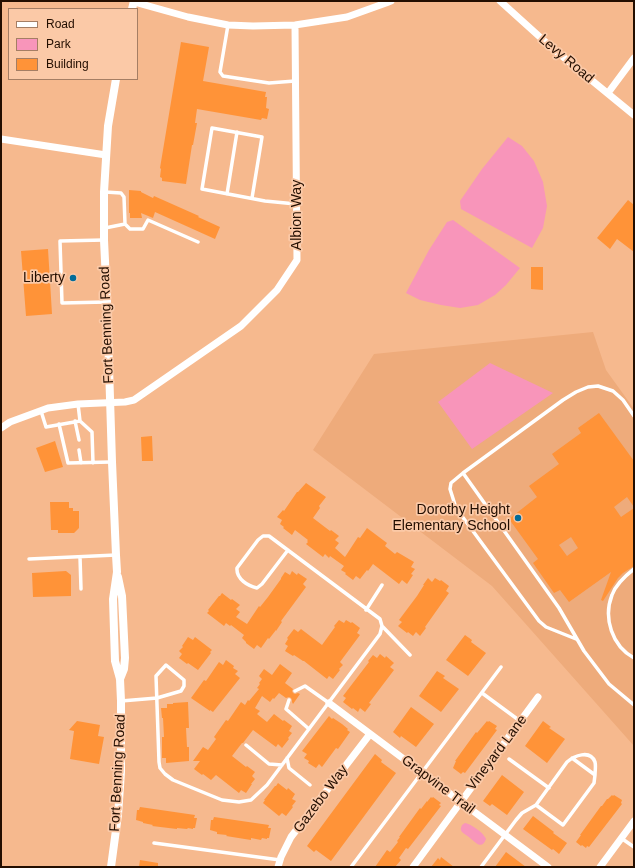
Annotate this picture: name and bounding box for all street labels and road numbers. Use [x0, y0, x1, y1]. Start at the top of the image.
street label: Levy Road [535, 31, 597, 87]
street label: Albion Way [289, 180, 305, 250]
street label: Fort Benning Road [97, 266, 117, 384]
street label: Vineyard Lane [463, 712, 531, 794]
street label: Fort Benning Road [107, 714, 129, 832]
street label: Grapvine Trail [398, 752, 478, 818]
street label: Gazebo Way [290, 762, 352, 836]

